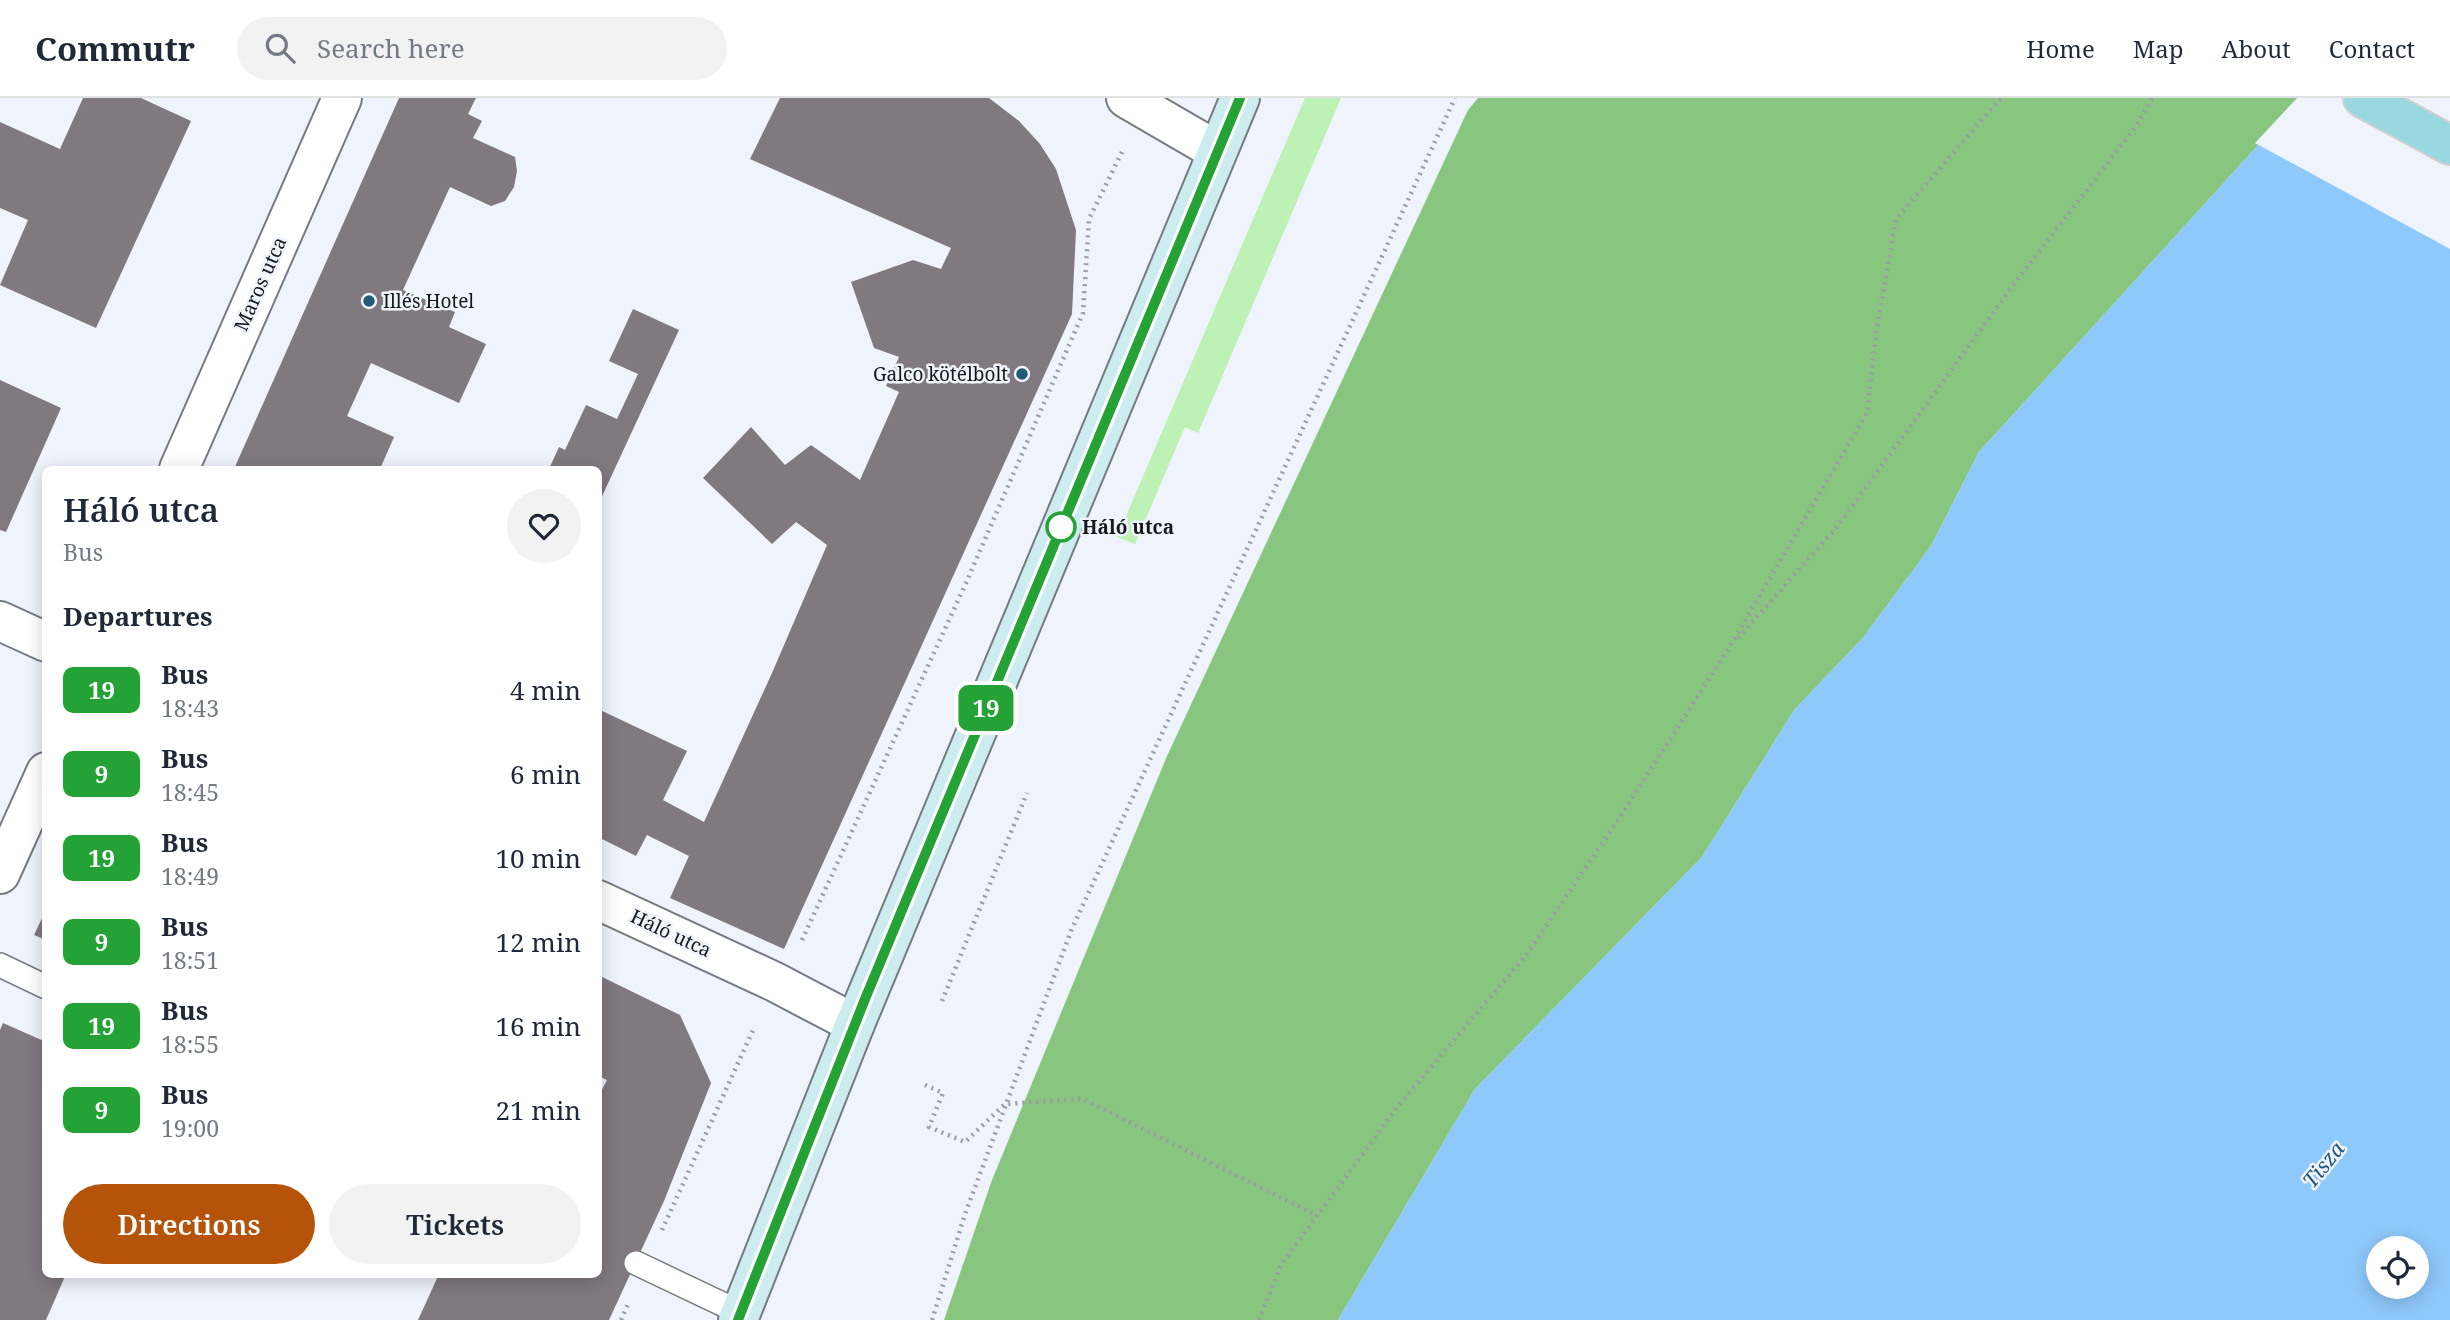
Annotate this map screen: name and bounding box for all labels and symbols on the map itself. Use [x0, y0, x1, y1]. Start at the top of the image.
street label: Maros utca [228, 233, 292, 335]
place label: Illés Hotel [383, 288, 474, 314]
marker: Illés Hotel [361, 293, 377, 309]
place label: Galco kötélbolt [873, 361, 1008, 387]
marker: Galco kötélbolt [1014, 366, 1030, 382]
marker: Háló utca [1046, 512, 1076, 542]
place label: Háló utca [1082, 514, 1174, 540]
line badge: 19 [954, 685, 1018, 731]
street label: Háló utca [626, 903, 716, 963]
water label: Tisza [2296, 1135, 2351, 1193]

